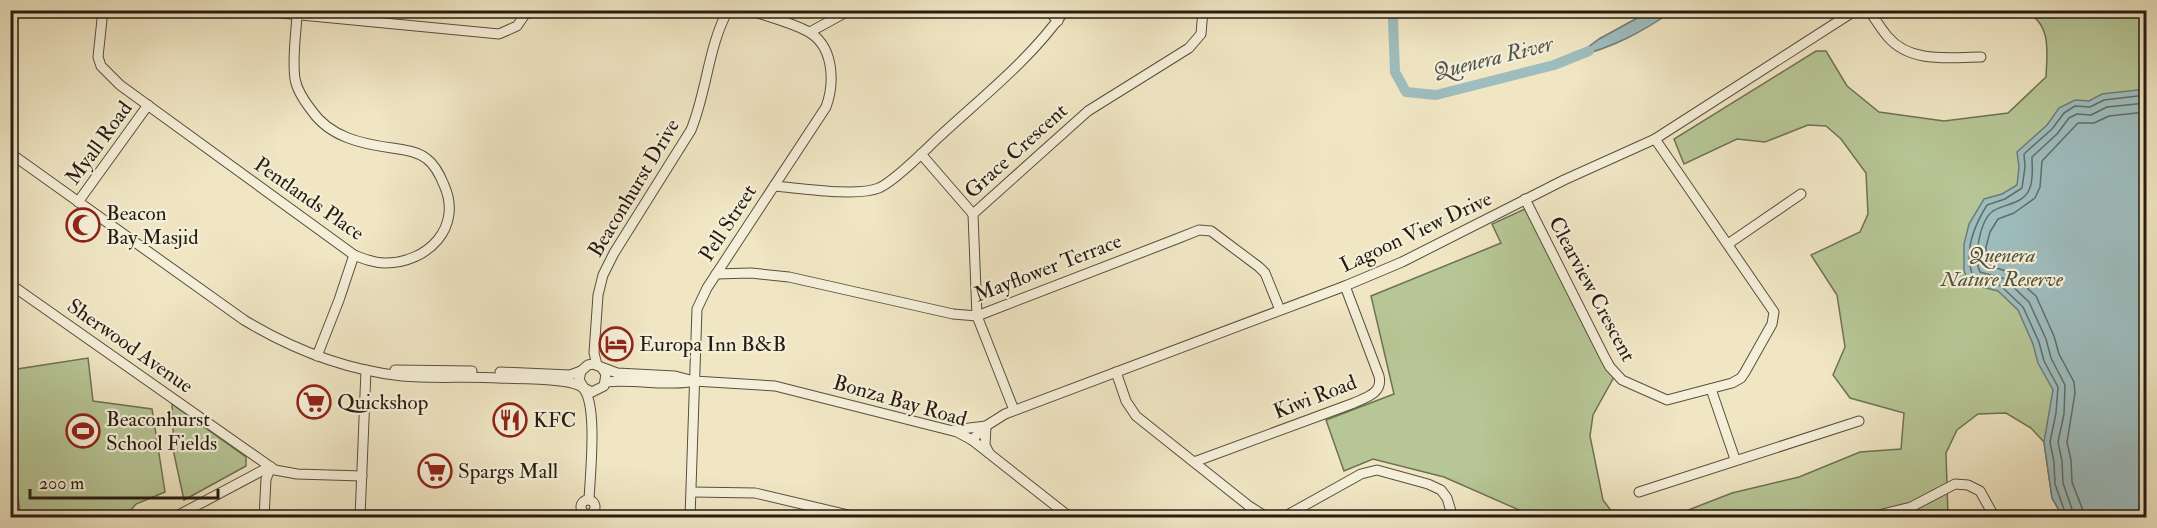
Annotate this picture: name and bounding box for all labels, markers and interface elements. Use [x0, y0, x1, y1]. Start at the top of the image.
water label: Quenera River [1430, 29, 1558, 86]
street label: Myall Road [60, 95, 139, 190]
street label: Grace Crescent [959, 98, 1073, 204]
street label: Beaconhurst Drive [582, 114, 686, 262]
street label: Pentlands Place [249, 151, 369, 247]
street label: Pell Street [693, 179, 763, 267]
street label: Lagoon View Drive [1336, 185, 1496, 279]
place label: Beacon Bay Masjid [106, 200, 199, 251]
mosque icon: Beacon Bay Masjid [65, 207, 101, 243]
street label: Clearview Crescent [1542, 212, 1642, 366]
street label: Mayflower Terrace [970, 227, 1126, 309]
park label: Quenera Nature Reserve [1940, 242, 2064, 293]
street label: Sherwood Avenue [62, 293, 198, 400]
hotel icon: Europa Inn B&B [598, 326, 634, 362]
place label: Europa Inn B&B [639, 331, 786, 358]
street label: Bonza Bay Road [830, 369, 971, 433]
street label: Kiwi Road [1270, 369, 1361, 425]
supermarket icon: Quickshop [296, 384, 332, 420]
place label: Quickshop [337, 389, 428, 416]
restaurant icon: KFC [492, 402, 528, 438]
place label: Beaconhurst School Fields [106, 406, 217, 457]
place label: KFC [533, 407, 576, 434]
sports icon: Beaconhurst School Fields [65, 413, 101, 449]
supermarket icon: Spargs Mall [417, 453, 453, 489]
place label: Spargs Mall [458, 458, 559, 485]
scale bar [30, 462, 218, 500]
text: 200 m [39, 472, 84, 495]

